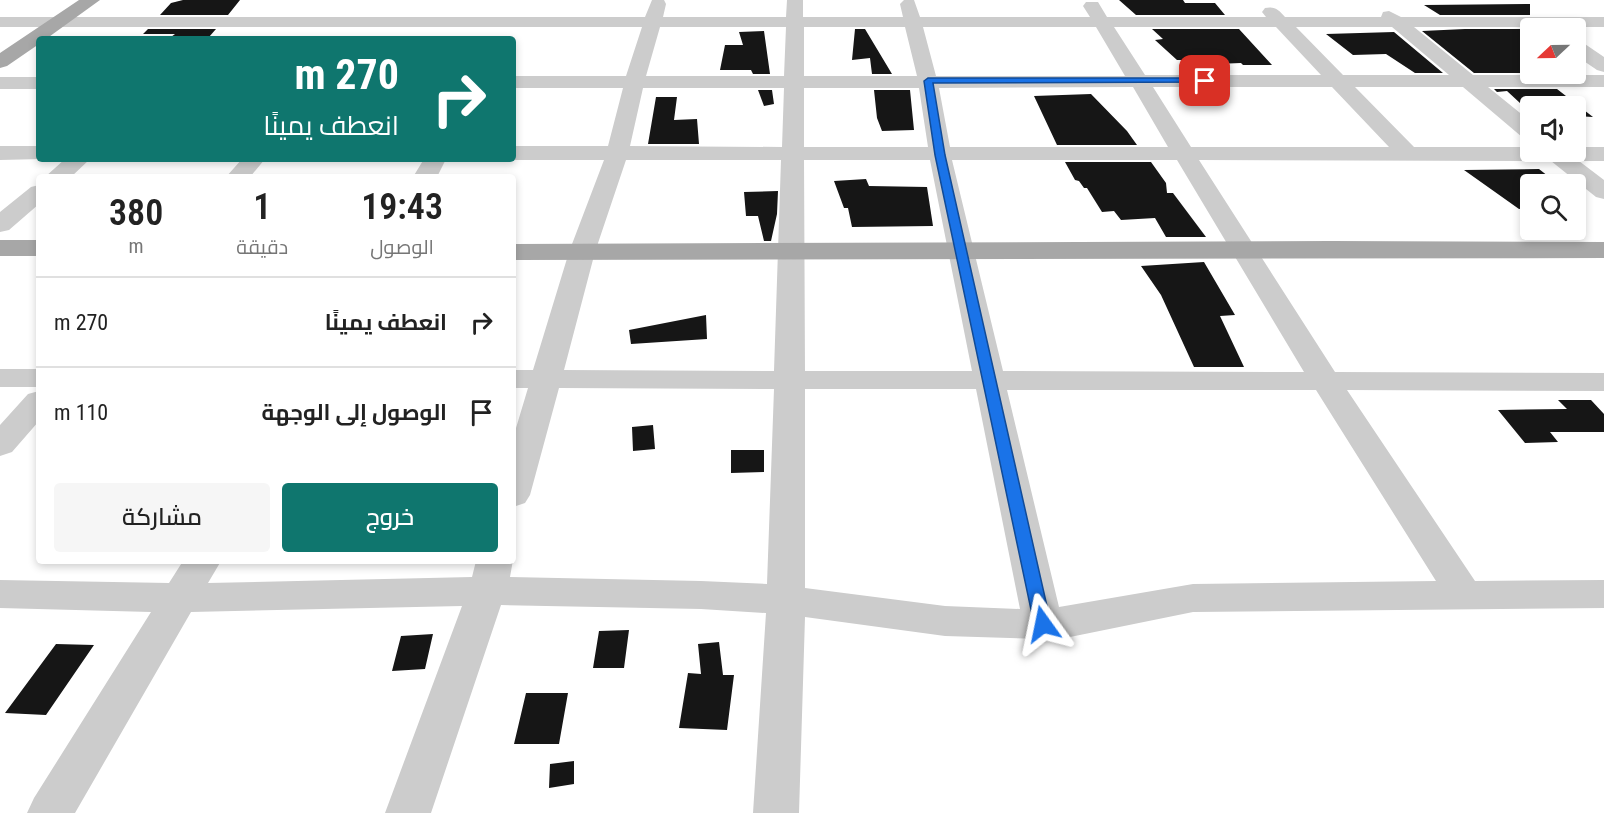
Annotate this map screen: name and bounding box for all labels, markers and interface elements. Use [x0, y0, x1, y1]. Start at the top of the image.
north arrow [1520, 18, 1586, 84]
map controls [1520, 18, 1586, 240]
text: 270 m [294, 50, 399, 99]
pin [1179, 55, 1230, 106]
icon: right [420, 60, 498, 138]
icon: arrive [1188, 64, 1221, 97]
button: sound [1520, 96, 1586, 162]
text: انعطف يمينًا [263, 110, 399, 142]
button: search [1520, 174, 1586, 240]
text: 1 [253, 186, 271, 228]
text: 19:43 [361, 186, 443, 228]
text: 380 [109, 192, 163, 234]
text: m [129, 234, 144, 258]
text: دقيقة [236, 235, 288, 259]
text: الوصول [370, 235, 434, 259]
icon: right [465, 306, 498, 339]
text: 270 m [54, 310, 108, 335]
text: انعطف يمينًا [325, 310, 447, 335]
icon: arrive [465, 396, 498, 429]
text: 110 m [54, 400, 108, 425]
text: الوصول إلى الوجهة [262, 400, 447, 425]
button: مشاركة [54, 483, 270, 552]
button: خروج [282, 483, 498, 552]
position arrow [1011, 592, 1075, 656]

